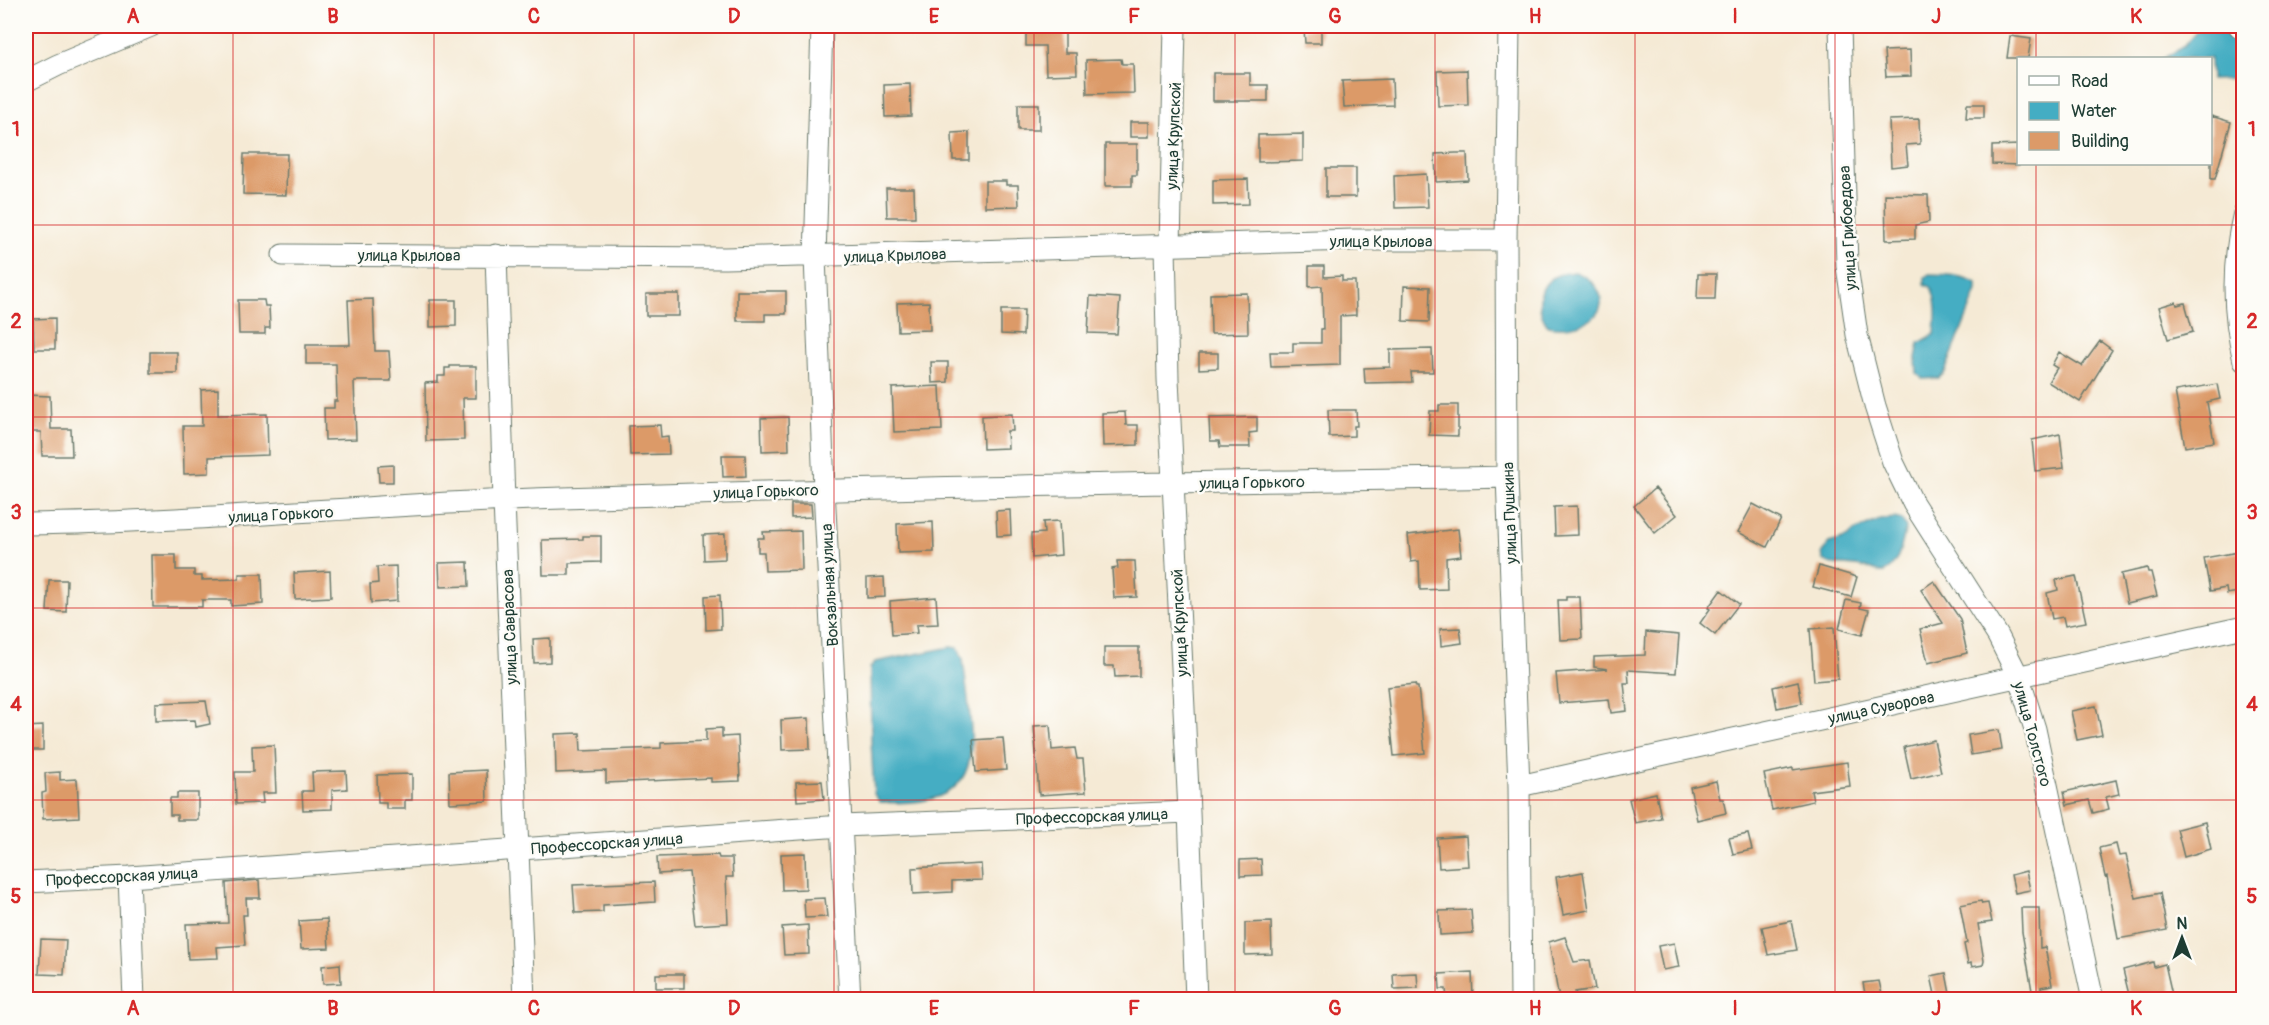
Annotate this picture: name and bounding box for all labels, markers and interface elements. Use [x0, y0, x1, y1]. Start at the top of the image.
text: A [127, 4, 140, 29]
text: B [327, 4, 339, 29]
text: C [528, 4, 540, 29]
text: D [728, 4, 741, 29]
text: E [929, 4, 940, 29]
text: F [1128, 4, 1140, 29]
text: G [1328, 4, 1342, 29]
text: H [1529, 4, 1542, 29]
text: I [1732, 4, 1738, 29]
text: J [1931, 4, 1941, 29]
text: K [2130, 4, 2142, 29]
legend [2017, 57, 2212, 165]
text: Road [2071, 70, 2108, 93]
street label: улица Крупской [1162, 82, 1186, 191]
text: Water [2071, 100, 2117, 123]
text: 1 [12, 117, 20, 142]
text: 1 [2248, 117, 2256, 142]
text: Building [2071, 130, 2129, 153]
street label: улица Грибоедова [1835, 165, 1861, 292]
street label: улица Крылова [1329, 232, 1432, 252]
street label: улица Крылова [842, 244, 947, 268]
street label: улица Крылова [357, 246, 460, 266]
text: 2 [10, 309, 22, 334]
text: 2 [2246, 309, 2258, 334]
street label: улица Пушкина [1498, 462, 1522, 565]
street label: улица Горького [1198, 472, 1305, 494]
street label: улица Горького [712, 480, 819, 504]
text: 3 [10, 500, 22, 525]
text: 3 [2246, 500, 2258, 525]
street label: улица Горького [227, 502, 335, 528]
street label: Вокзальная улица [817, 523, 843, 647]
street label: улица Саврасова [498, 569, 522, 686]
street label: улица Крупской [1167, 569, 1193, 678]
street label: улица Толстого [2008, 679, 2056, 789]
street label: улица Суворова [1825, 687, 1936, 729]
text: 4 [10, 692, 22, 717]
text: 4 [2246, 692, 2258, 717]
street label: Профессорская улица [1016, 804, 1168, 830]
street label: Профессорская улица [531, 829, 684, 859]
street label: Профессорская улица [46, 863, 198, 891]
text: 5 [11, 884, 22, 909]
text: 5 [2247, 884, 2258, 909]
north arrow [2152, 908, 2212, 968]
text: N [2177, 914, 2188, 934]
text: A [127, 996, 140, 1021]
text: B [327, 996, 339, 1021]
text: C [528, 996, 540, 1021]
text: D [728, 996, 741, 1021]
text: E [929, 996, 940, 1021]
text: F [1128, 996, 1140, 1021]
text: G [1328, 996, 1342, 1021]
text: H [1529, 996, 1542, 1021]
text: I [1732, 996, 1738, 1021]
text: J [1931, 996, 1941, 1021]
text: K [2130, 996, 2142, 1021]

